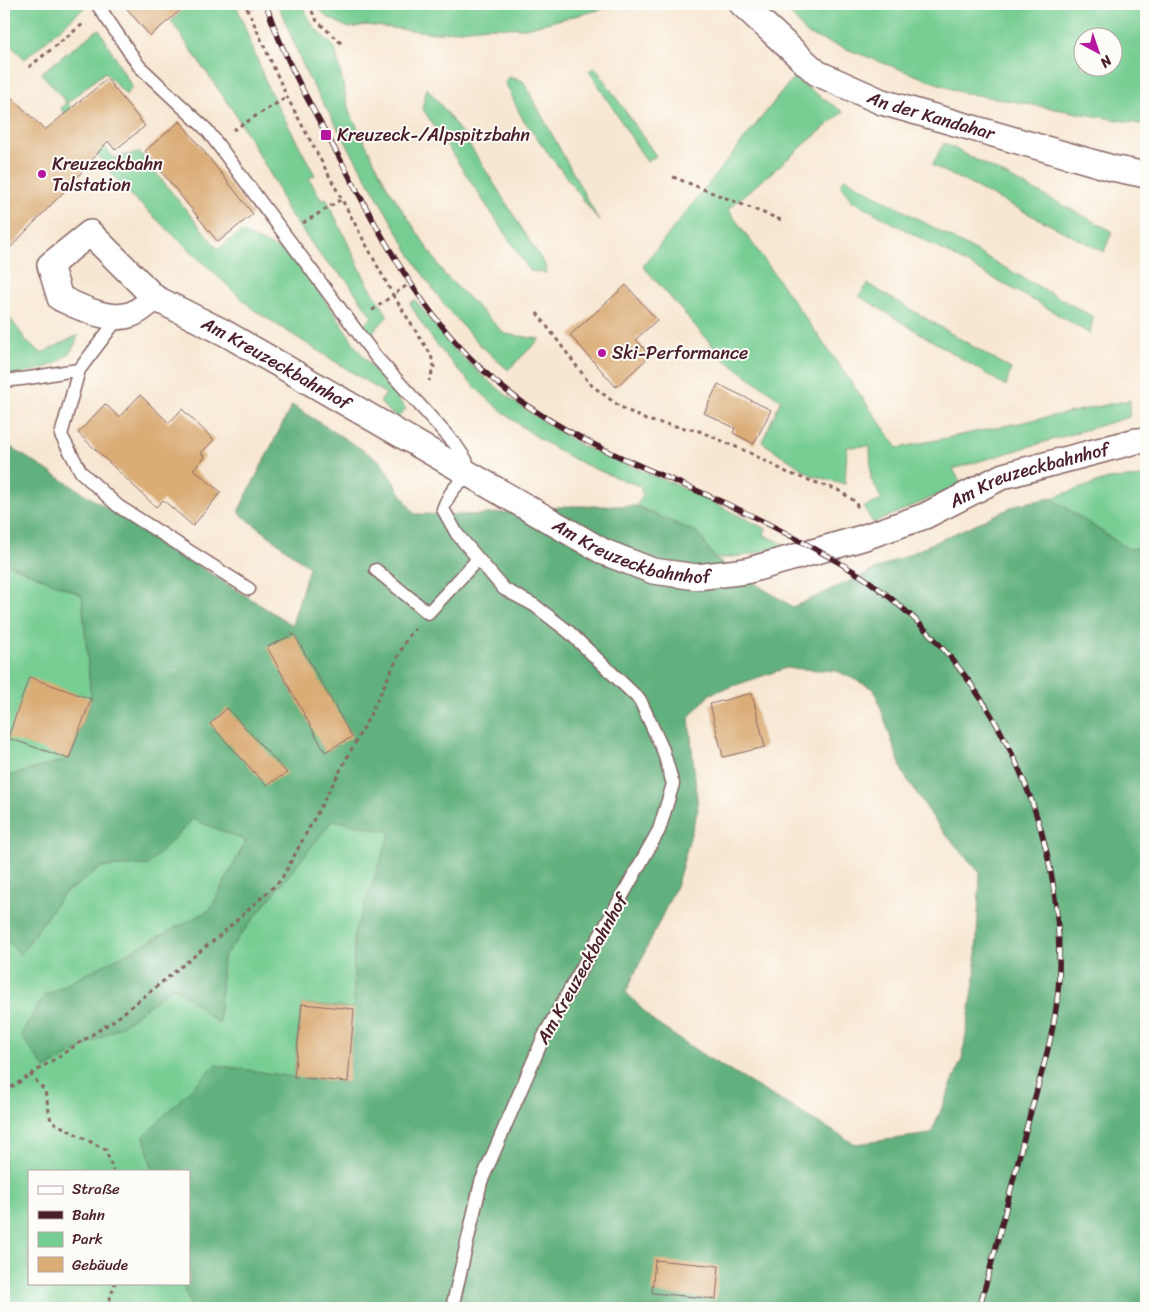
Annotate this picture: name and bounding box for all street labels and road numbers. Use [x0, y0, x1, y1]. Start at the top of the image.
street label: An der Kandahar [861, 81, 1000, 150]
street label: Am Kreuzeckbahnhof [195, 307, 360, 420]
street label: Am Kreuzeckbahnhof [943, 432, 1116, 517]
street label: Am Kreuzeckbahnhof [545, 509, 715, 593]
street label: Am Kreuzeckbahnhof [527, 885, 638, 1051]

